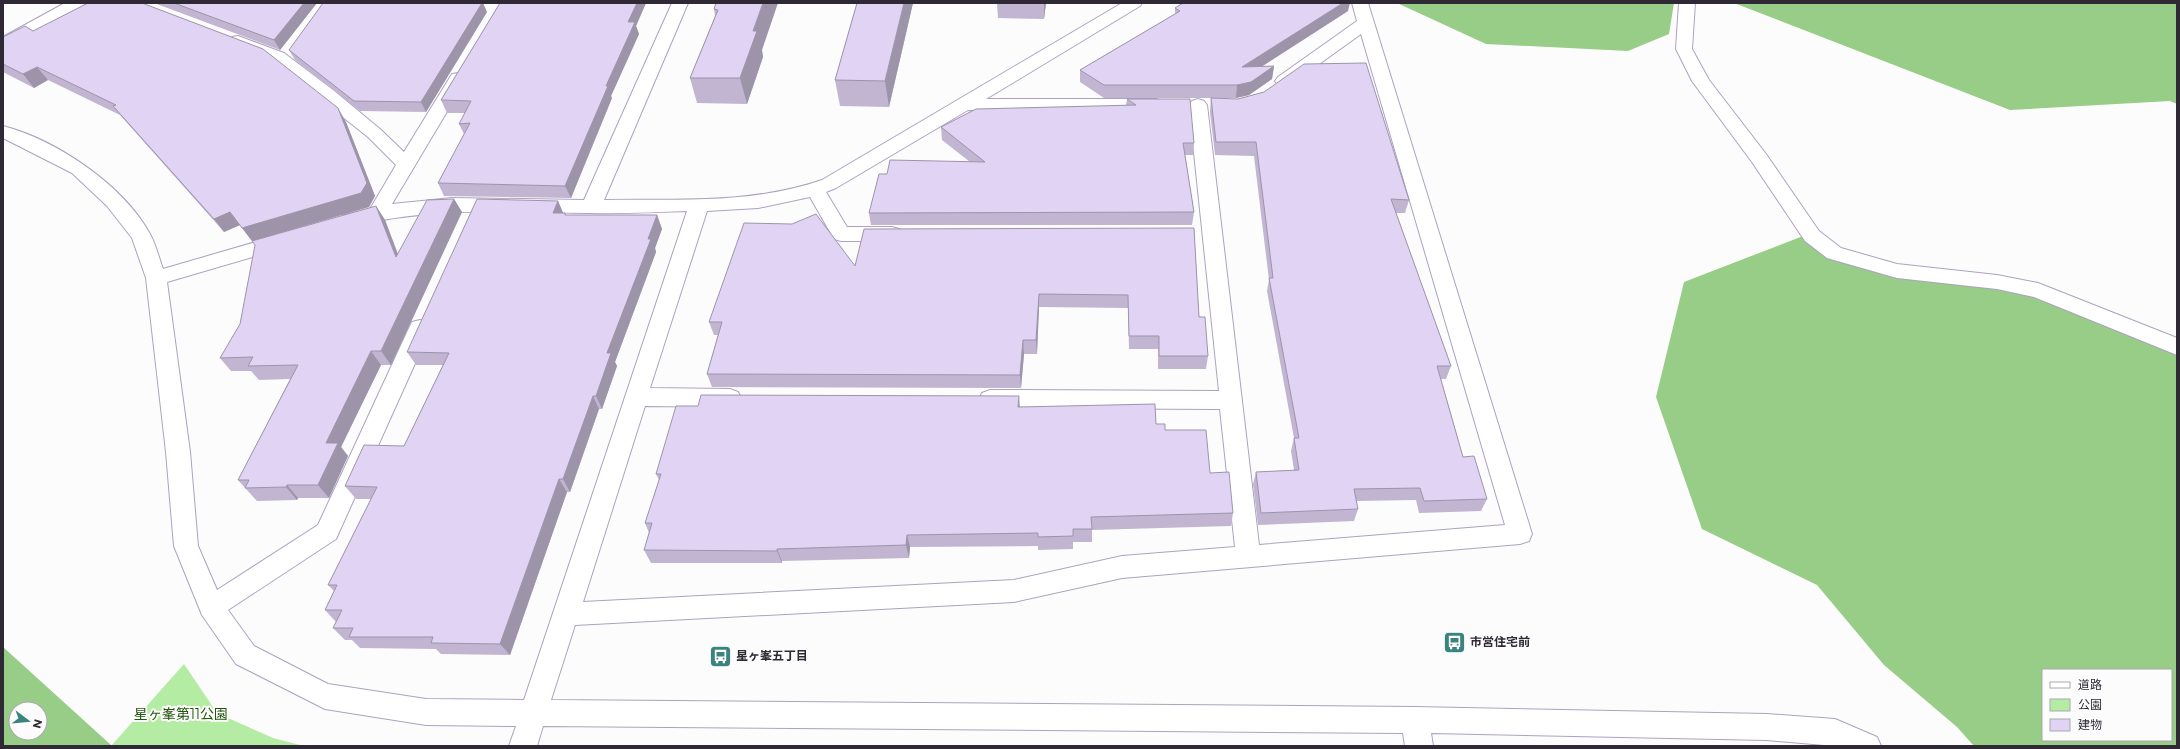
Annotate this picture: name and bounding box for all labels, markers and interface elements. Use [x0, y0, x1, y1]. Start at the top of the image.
bus stop icon: 市営住宅前 [1441, 629, 1467, 655]
place label: 市営住宅前 [1470, 634, 1530, 649]
bus stop icon: 星ヶ峯五丁目 [707, 643, 733, 669]
place label: 星ヶ峯五丁目 [736, 648, 808, 663]
legend [2042, 669, 2172, 741]
text: 道路 [2078, 677, 2102, 692]
text: 公園 [2078, 697, 2102, 712]
north arrow [8, 701, 48, 741]
park label: 星ヶ峯第11公園 [134, 705, 228, 723]
text: 建物 [2078, 717, 2102, 732]
text: N [30, 718, 46, 730]

